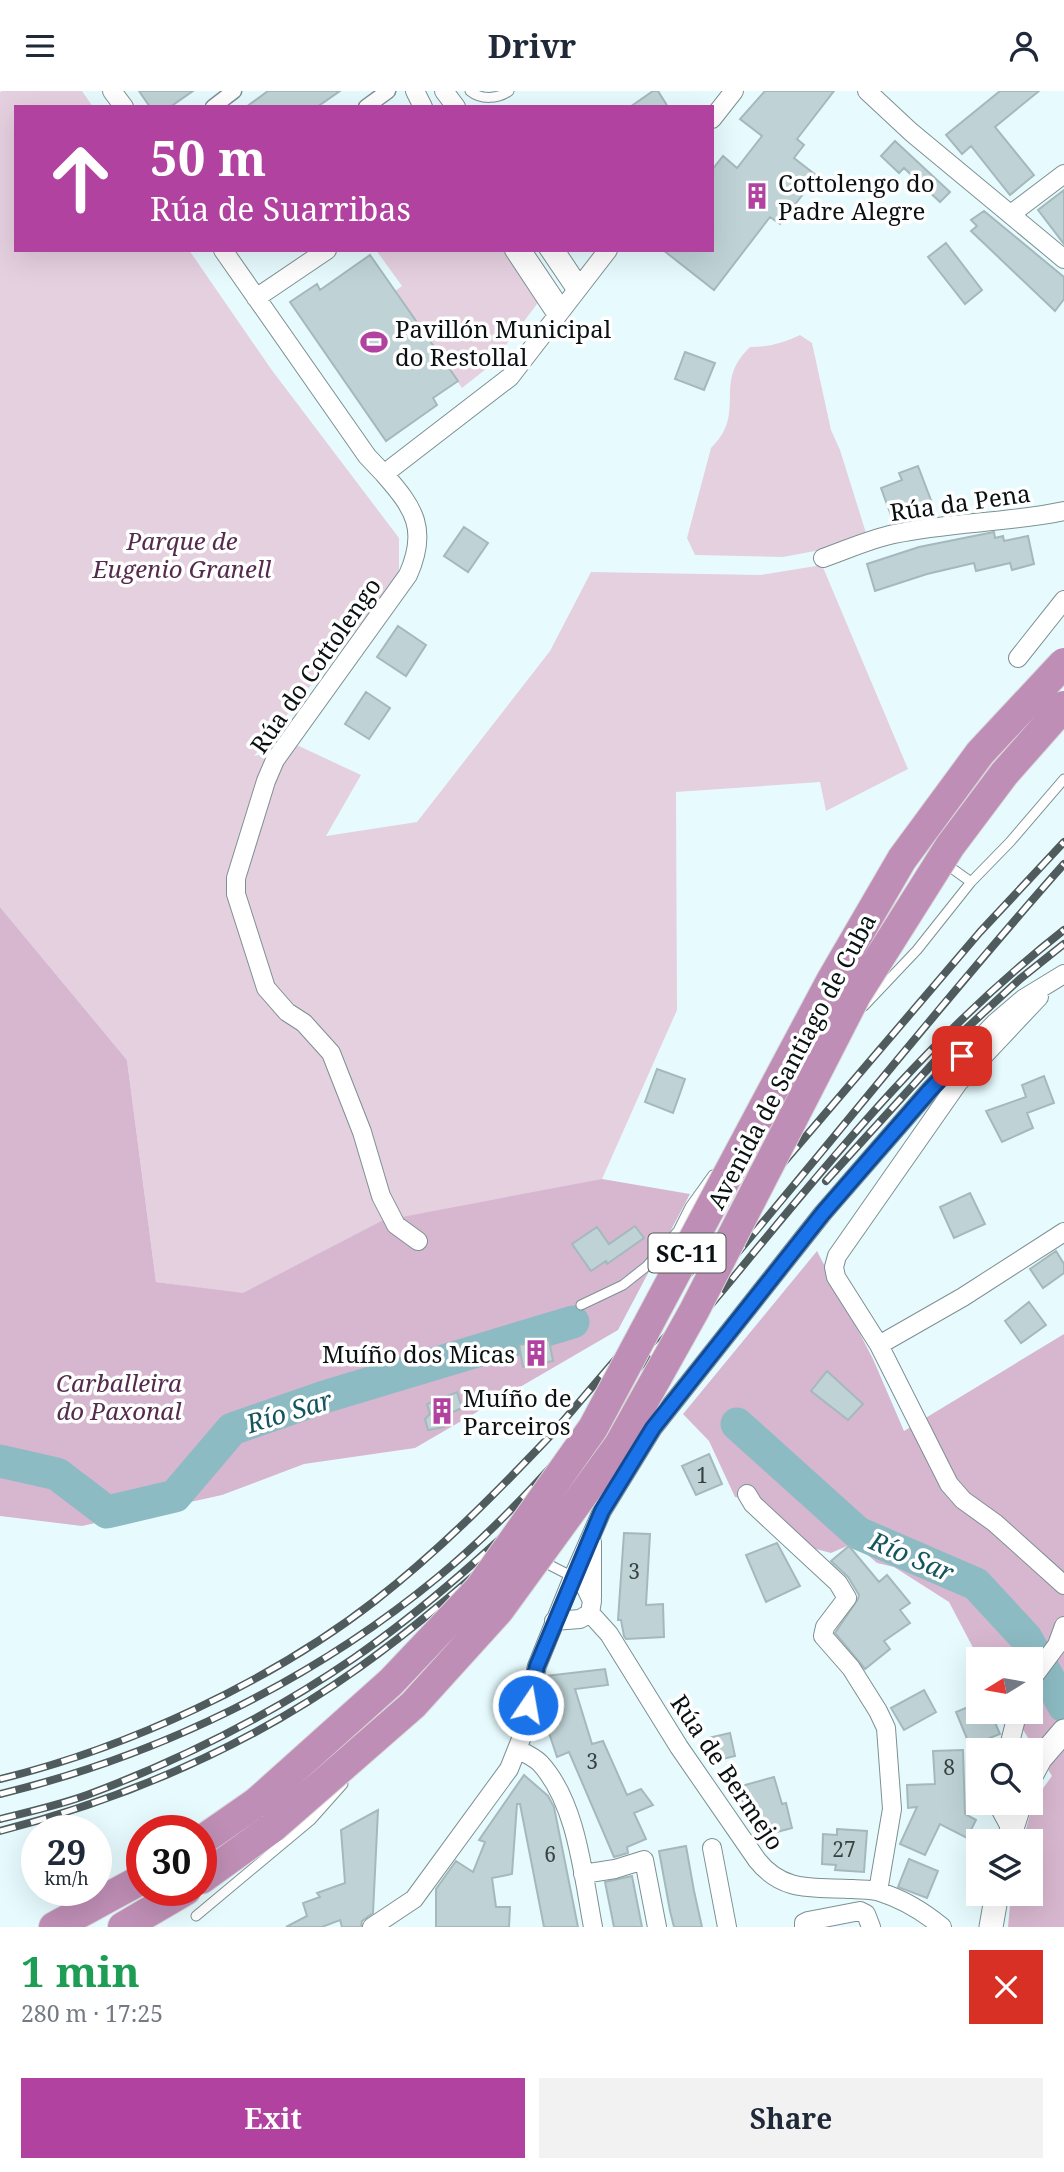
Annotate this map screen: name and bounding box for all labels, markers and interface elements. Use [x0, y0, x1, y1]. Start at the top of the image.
text: Drivr [488, 24, 576, 67]
icon: menu [21, 27, 59, 65]
icon: person [1005, 27, 1043, 65]
text: 50 m [150, 124, 266, 190]
icon: ahead [35, 133, 126, 224]
place label: Cottolengo do Padre Alegre [778, 166, 935, 227]
building icon: Cottolengo do Padre Alegre [742, 181, 772, 211]
text: Rúa de Suarribas [150, 187, 411, 230]
place label: Pavillón Municipal do Restollal [395, 312, 612, 373]
sports icon: Pavillón Municipal do Restollal [359, 327, 389, 357]
street label: Rúa da Pena [888, 476, 1032, 528]
park label: Parque de Eugenio Granell [92, 524, 272, 585]
street label: Rúa do Cottolengo [242, 571, 388, 759]
street label: Avenida de Santiago de Cuba [699, 907, 883, 1215]
pin [932, 1026, 992, 1086]
icon: arrive [943, 1037, 981, 1075]
road number: SC-11 [648, 1233, 726, 1273]
place label: Muíño dos Micas [322, 1337, 515, 1370]
building icon: Muíño dos Micas [521, 1338, 551, 1368]
park label: Carballeira do Paxonal [56, 1366, 182, 1427]
water label: Río Sar [241, 1381, 337, 1441]
place label: Muíño de Parceiros [463, 1381, 572, 1442]
building icon: Muíño de Parceiros [427, 1396, 457, 1426]
house number: 1 [696, 1461, 708, 1489]
water label: Río Sar [863, 1522, 960, 1590]
house number: 3 [628, 1557, 640, 1585]
north arrow [966, 1647, 1043, 1724]
map controls [966, 1647, 1043, 1906]
position arrow [491, 1668, 565, 1742]
street label: Rúa de Bermejo [664, 1688, 792, 1856]
button: search [966, 1738, 1043, 1815]
house number: 3 [586, 1747, 598, 1775]
house number: 8 [943, 1753, 955, 1781]
speed limit sign: 30 [126, 1815, 217, 1906]
text: 29 [47, 1828, 86, 1875]
button: layers [966, 1829, 1043, 1906]
house number: 27 [832, 1835, 856, 1863]
house number: 6 [544, 1840, 556, 1868]
text: km/h [44, 1866, 89, 1890]
text: 1 min [21, 1942, 140, 1999]
button: close [969, 1950, 1043, 2024]
text: 280 m · 17:25 [21, 1997, 163, 2029]
button: Exit [21, 2078, 525, 2158]
button: Share [539, 2078, 1043, 2158]

